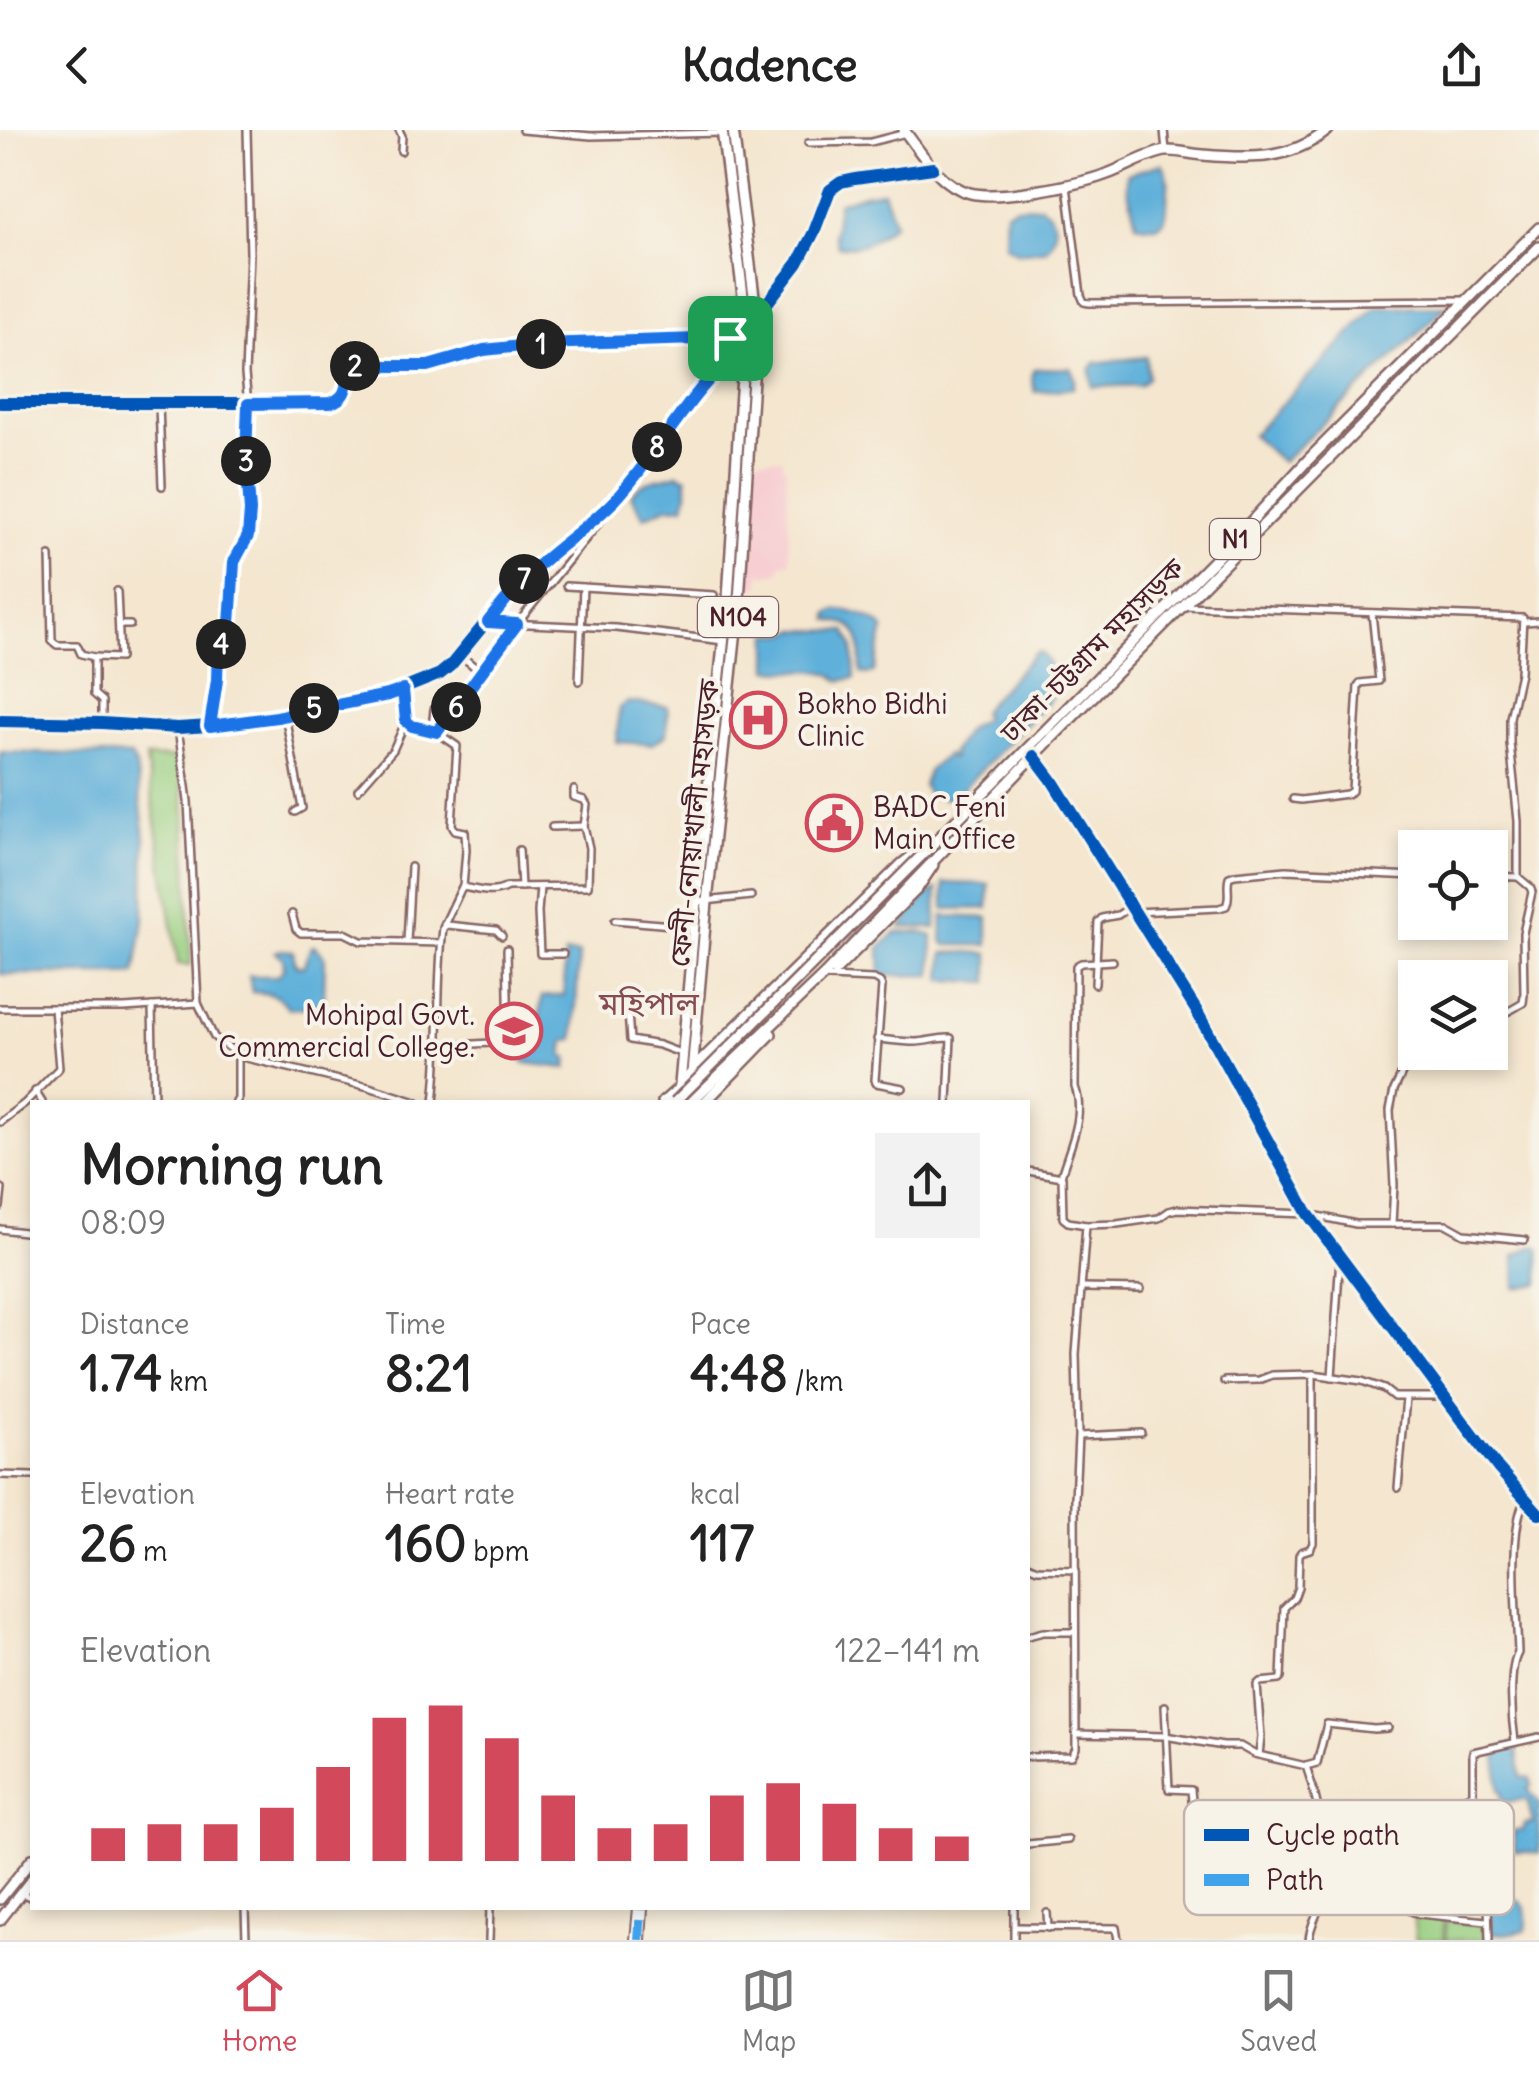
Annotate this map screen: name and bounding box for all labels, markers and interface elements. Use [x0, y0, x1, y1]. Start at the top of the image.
text: Kadence [682, 37, 857, 93]
icon: back [50, 38, 105, 93]
icon: share [1434, 38, 1489, 93]
pin [688, 296, 773, 381]
icon: arrive [703, 311, 758, 366]
pin: 1 [516, 319, 566, 369]
text: 1 [535, 326, 547, 362]
pin: 2 [330, 341, 380, 391]
text: 2 [347, 348, 363, 384]
pin: 8 [632, 422, 682, 472]
text: 8 [649, 429, 665, 465]
pin: 3 [221, 436, 271, 486]
text: 3 [238, 443, 254, 479]
road number: N1 [1210, 519, 1260, 559]
street label: ঢাকা-চট্টগ্রাম মহাসড়ক [992, 550, 1192, 750]
pin: 7 [499, 554, 549, 604]
text: 7 [517, 561, 531, 597]
road number: N104 [698, 597, 778, 637]
pin: 4 [196, 619, 246, 669]
text: 4 [213, 626, 229, 662]
street label: ফেনী-নোয়াখালী মহাসড়ক [661, 677, 727, 969]
pin: 6 [431, 682, 481, 732]
pin: 5 [289, 683, 339, 733]
place label: Bokho Bidhi Clinic [797, 686, 947, 754]
text: 6 [448, 689, 464, 725]
text: 5 [306, 690, 322, 726]
hospital icon: Bokho Bidhi Clinic [728, 690, 788, 750]
place label: BADC Feni Main Office [873, 789, 1016, 857]
public building icon: BADC Feni Main Office [804, 793, 864, 853]
map controls [1398, 830, 1508, 1070]
button: locate [1398, 830, 1508, 940]
button: layers [1398, 960, 1508, 1070]
district label: মহিপাল [598, 983, 700, 1024]
place label: Mohipal Govt. Commercial College. [218, 997, 475, 1065]
school or university icon: Mohipal Govt. Commercial College. [484, 1001, 544, 1061]
text: Morning run [80, 1130, 384, 1199]
button: share [875, 1133, 980, 1238]
text: 08:09 [80, 1202, 166, 1243]
text: Distance [80, 1306, 189, 1342]
text: Time [385, 1306, 446, 1342]
text: Pace [690, 1306, 751, 1342]
text: 1.74 [80, 1342, 163, 1405]
text: 8:21 [385, 1342, 472, 1405]
text: 4:48 [690, 1342, 788, 1405]
text: km [163, 1363, 208, 1399]
text: /km [788, 1363, 844, 1399]
text: Elevation [80, 1476, 195, 1512]
text: Heart rate [385, 1476, 515, 1512]
text: kcal [690, 1476, 740, 1512]
text: 26 [80, 1512, 136, 1575]
text: 160 [385, 1512, 467, 1575]
text: 117 [690, 1512, 754, 1575]
text: m [136, 1533, 167, 1569]
text: bpm [467, 1533, 529, 1569]
text: Elevation [80, 1630, 211, 1671]
text: 122–141 m [835, 1630, 980, 1671]
legend [1184, 1800, 1514, 1915]
text: Cycle path [1266, 1817, 1400, 1853]
text: Path [1266, 1862, 1324, 1898]
tab: Home [222, 1963, 297, 2059]
tab: Map [741, 1963, 796, 2059]
tab: Saved [1240, 1963, 1317, 2059]

